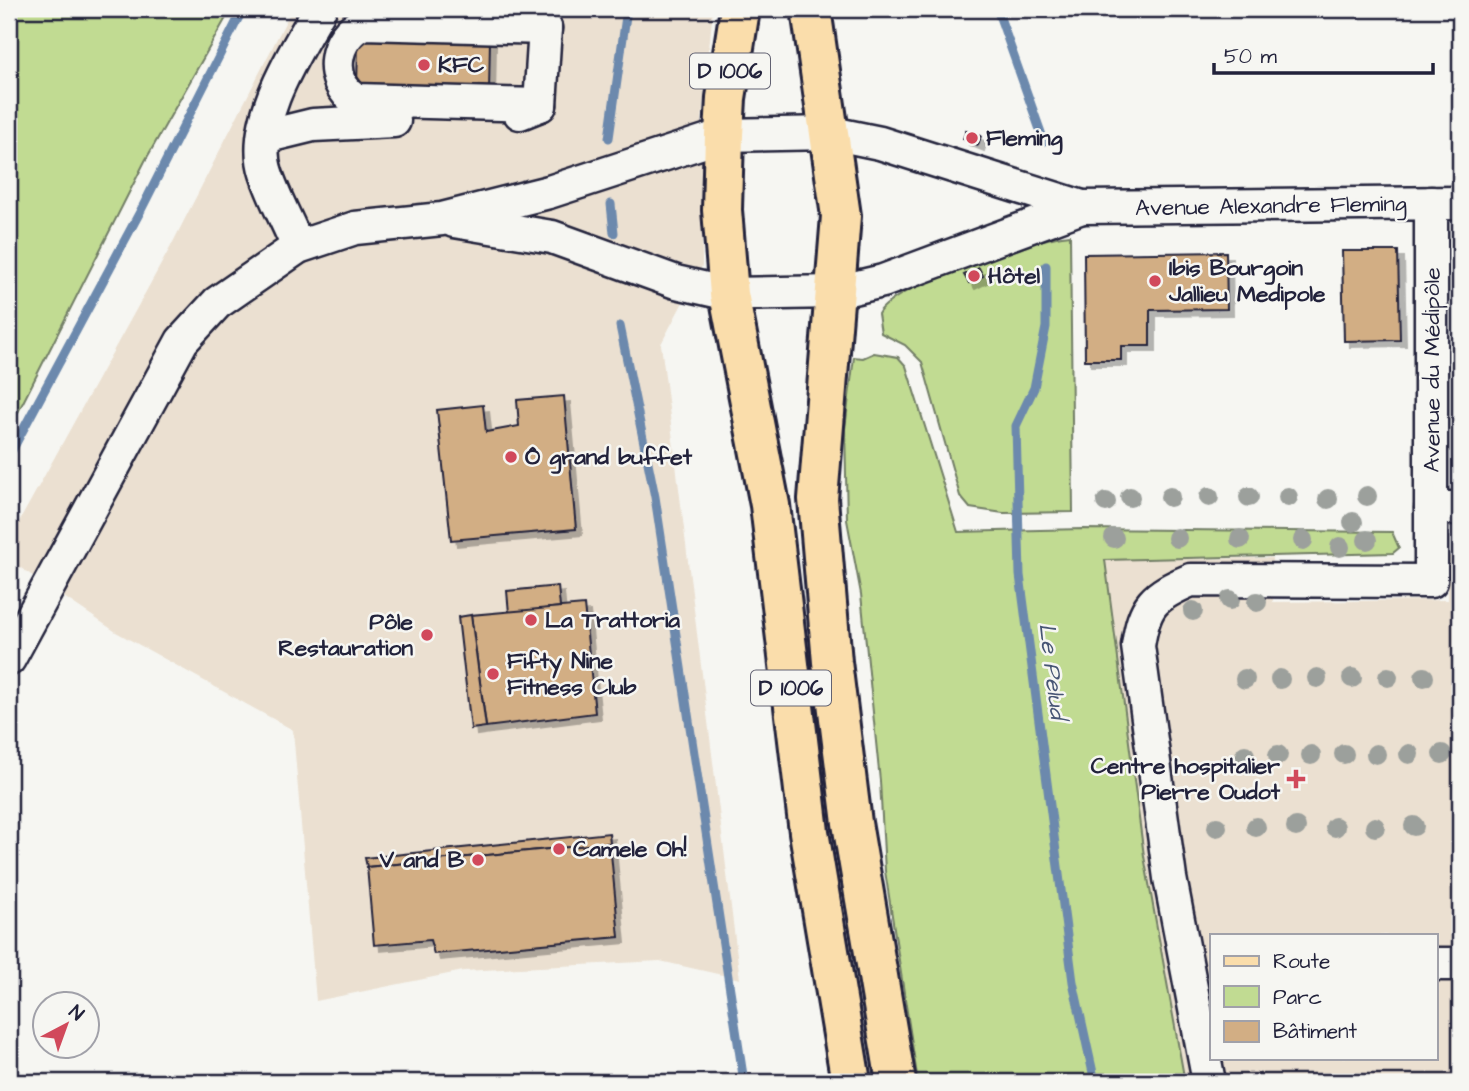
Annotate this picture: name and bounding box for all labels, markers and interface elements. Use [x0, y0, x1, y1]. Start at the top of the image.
scale bar [1214, 32, 1432, 76]
text: 50 m [1224, 42, 1278, 71]
place label: KFC [438, 49, 485, 81]
road number: D 1006 [690, 54, 770, 88]
marker: KFC [416, 57, 432, 73]
place label: Fleming [986, 122, 1063, 155]
marker: Fleming [964, 130, 980, 146]
street label: Avenue Alexandre Fleming [1135, 188, 1407, 225]
place label: Ibis Bourgoin Jallieu Medipole [1168, 252, 1326, 310]
place label: Hôtel [988, 260, 1041, 292]
street label: Avenue du Médipôle [1416, 267, 1448, 473]
marker: Hôtel [966, 268, 982, 284]
marker: Ibis Bourgoin Jallieu Medipole [1147, 273, 1163, 289]
place label: Ô grand buffet [525, 441, 693, 474]
marker: Ô grand buffet [503, 449, 519, 465]
place label: La Trattoria [545, 604, 680, 636]
place label: Pôle Restauration [278, 606, 414, 664]
marker: La Trattoria [523, 612, 539, 628]
water label: Le Pelud [1029, 621, 1075, 725]
marker: Pôle Restauration [419, 627, 435, 643]
place label: Fifty Nine Fitness Club [507, 645, 637, 703]
marker: Fifty Nine Fitness Club [485, 666, 501, 682]
road number: D 1006 [751, 670, 831, 706]
place label: Centre hospitalier Pierre Oudot [1091, 750, 1281, 808]
marker: Centre hospitalier Pierre Oudot [1286, 769, 1306, 789]
place label: Camele Oh! [573, 833, 687, 865]
marker: Camele Oh! [551, 841, 567, 857]
place label: V and B [379, 844, 465, 876]
marker: V and B [470, 852, 486, 868]
legend [1210, 934, 1438, 1060]
text: Route [1273, 947, 1330, 976]
text: Parc [1273, 983, 1322, 1012]
north arrow [32, 990, 102, 1060]
text: N [63, 999, 90, 1027]
text: Bâtiment [1273, 1017, 1357, 1046]

